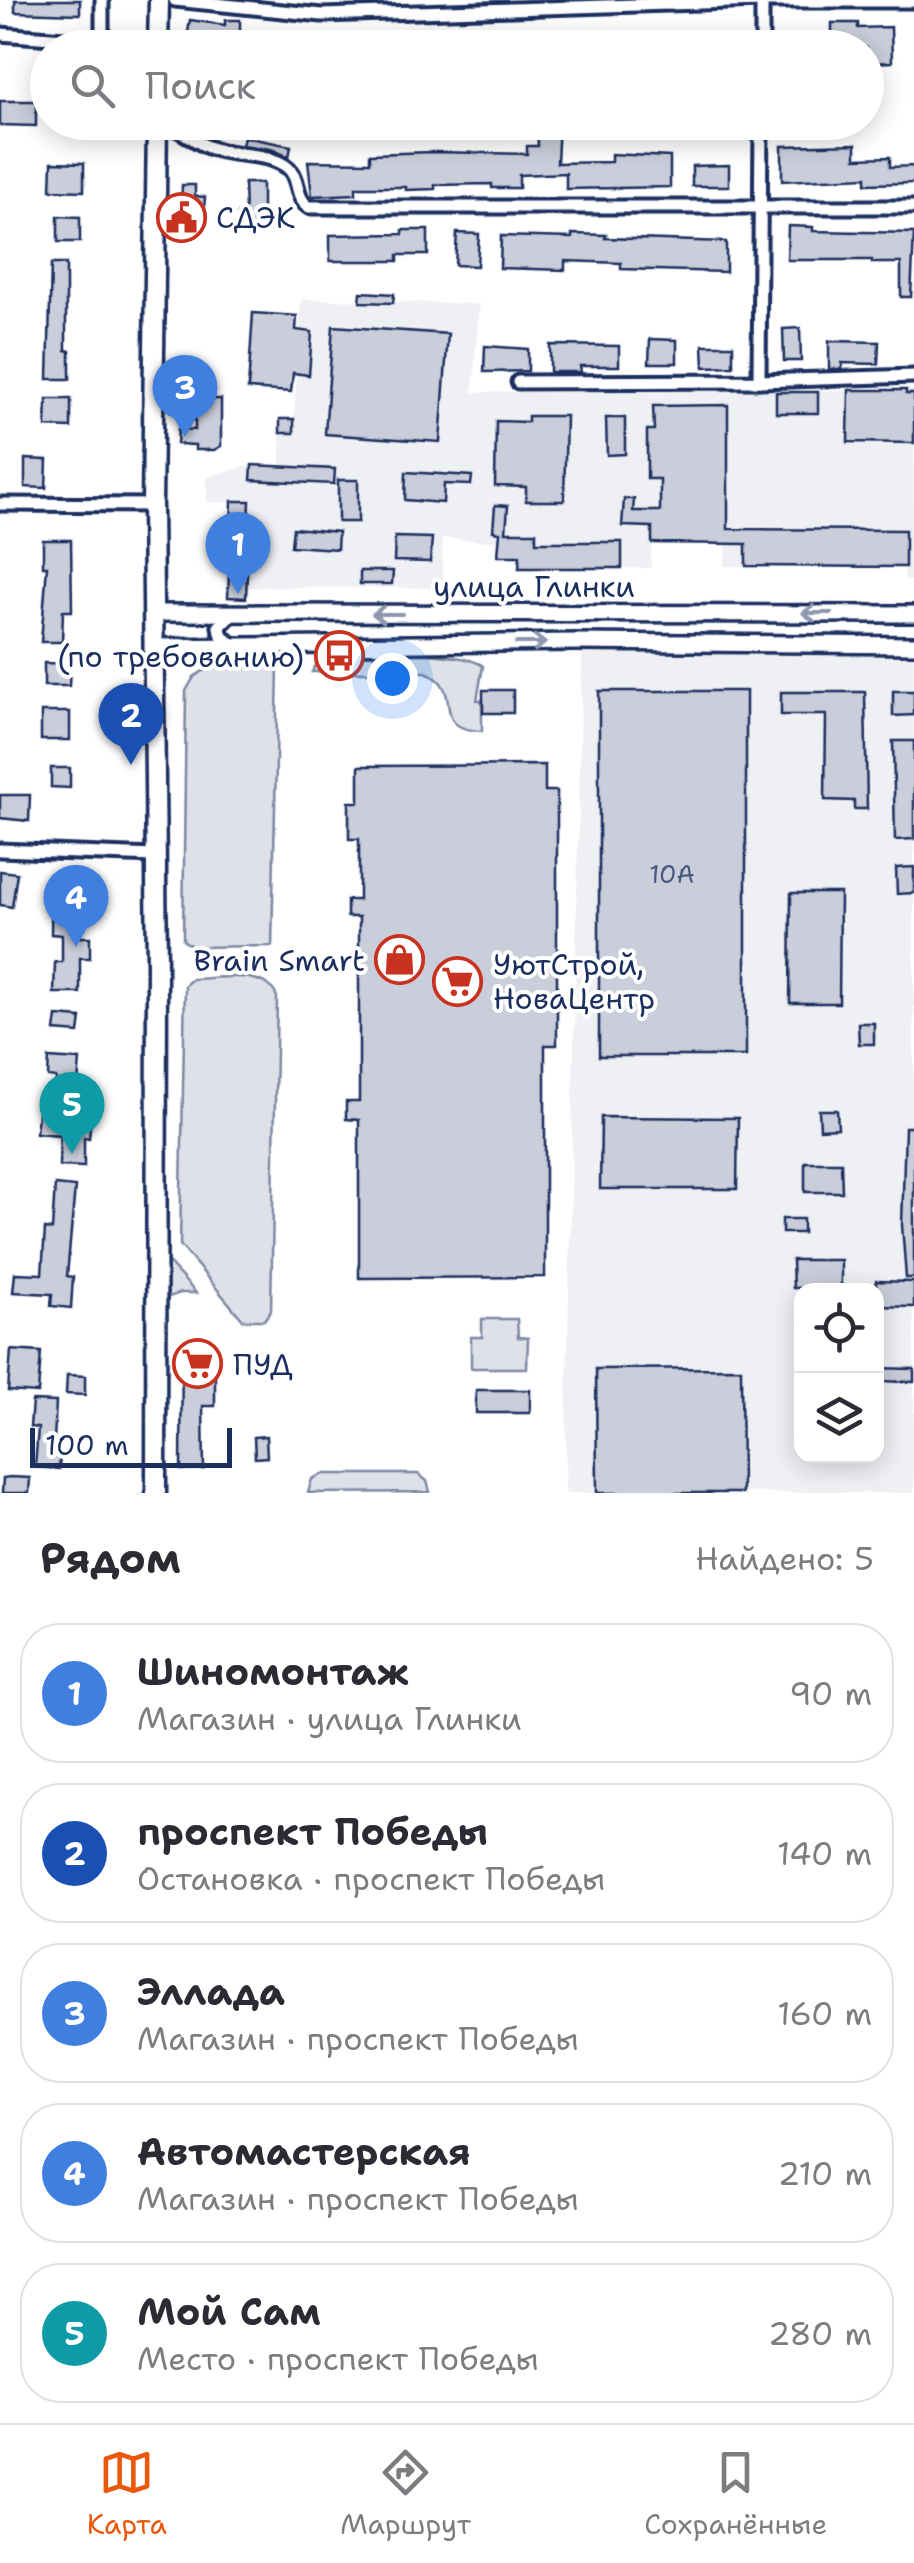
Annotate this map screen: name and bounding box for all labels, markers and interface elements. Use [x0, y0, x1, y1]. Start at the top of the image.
search box [30, 30, 884, 140]
icon: search [65, 58, 120, 113]
text: Поиск [145, 60, 256, 111]
public building icon: СДЭК [155, 191, 207, 243]
place label: СДЭК [216, 197, 295, 238]
pin: 3 [152, 354, 218, 437]
pin: 1 [206, 512, 270, 594]
street label: улица Глинки [433, 566, 635, 607]
one-way arrow [371, 604, 404, 624]
one-way arrow [801, 604, 834, 622]
bus stop icon: (по требованию) [313, 630, 365, 682]
one-way arrow [514, 634, 546, 652]
place label: (по требованию) [57, 636, 304, 677]
your location [367, 653, 418, 704]
pin: 2 [98, 682, 164, 765]
house number: 10А [649, 857, 695, 891]
pin: 4 [44, 864, 108, 947]
shop icon: Brain Smart [374, 934, 426, 986]
place label: Brain Smart [194, 940, 365, 981]
place label: УютСтрой, НоваЦентр [493, 944, 655, 1019]
supermarket icon: УютСтрой, НоваЦентр [432, 955, 484, 1007]
pin: 5 [40, 1072, 104, 1154]
map controls [794, 1283, 884, 1463]
button: locate [794, 1283, 884, 1373]
supermarket icon: ПУД [172, 1338, 224, 1390]
place label: ПУД [233, 1344, 293, 1385]
button: layers [794, 1373, 884, 1463]
scale bar [30, 1423, 232, 1468]
text: 100 m [45, 1426, 129, 1464]
text: Рядом [40, 1530, 181, 1586]
text: Найдено: 5 [695, 1537, 874, 1580]
text: Шиномонтаж [137, 1646, 409, 1697]
text: 1 [67, 1672, 82, 1715]
text: 90 m [789, 1672, 872, 1715]
text: Магазин · улица Глинки [137, 1697, 522, 1740]
text: проспект Победы [137, 1806, 488, 1857]
text: 2 [63, 1832, 86, 1875]
text: 140 m [777, 1832, 872, 1875]
text: Остановка · проспект Победы [137, 1857, 605, 1900]
text: Эллада [137, 1966, 285, 2017]
text: 3 [63, 1992, 86, 2035]
text: 160 m [777, 1992, 872, 2035]
text: Магазин · проспект Победы [137, 2017, 579, 2060]
text: Автомастерская [137, 2126, 471, 2177]
text: 4 [63, 2152, 86, 2195]
text: 210 m [778, 2152, 872, 2195]
text: Магазин · проспект Победы [137, 2177, 579, 2220]
text: Мой Сам [137, 2286, 321, 2337]
text: 5 [64, 2312, 85, 2355]
text: 280 m [768, 2312, 872, 2355]
text: Место · проспект Победы [137, 2337, 539, 2380]
tab: Карта [87, 2445, 167, 2543]
tab: Маршрут [340, 2445, 471, 2543]
tab: Сохранённые [644, 2445, 827, 2543]

